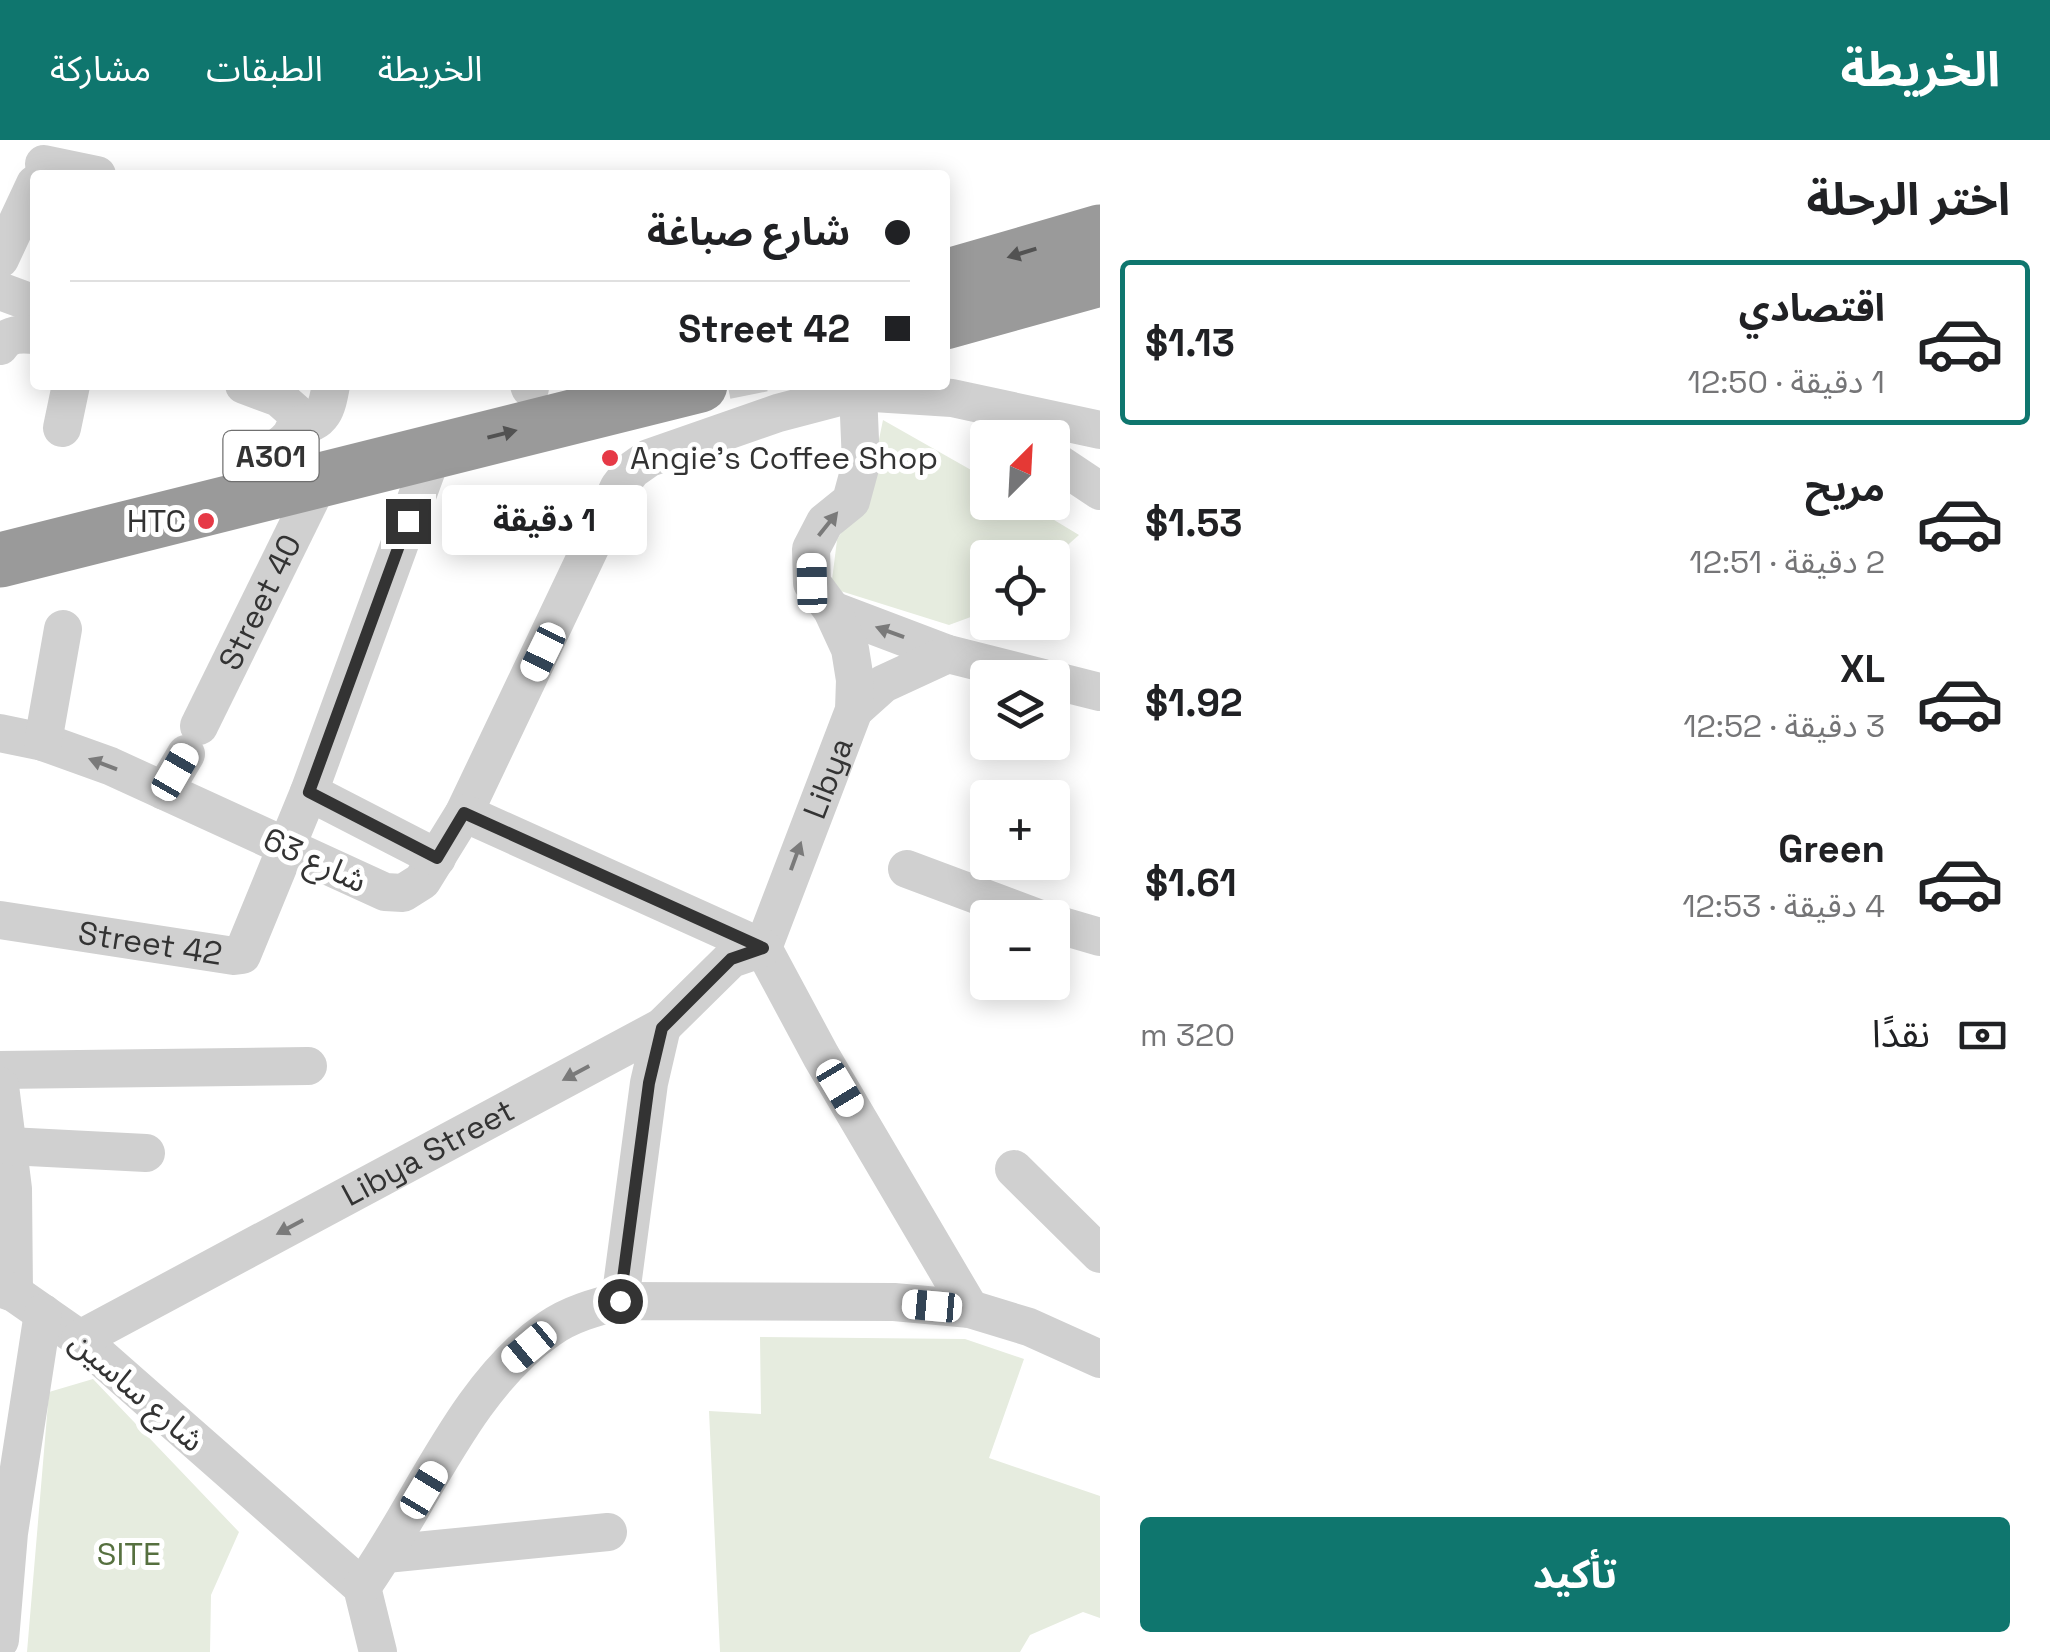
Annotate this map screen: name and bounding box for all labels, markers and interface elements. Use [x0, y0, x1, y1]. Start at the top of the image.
text: الخريطة [1841, 39, 2000, 100]
text: مشاركة [50, 47, 151, 91]
text: الطبقات [206, 47, 323, 91]
text: الخريطة [378, 47, 483, 91]
text: اختر الرحلة [1806, 171, 2010, 228]
text: شارع صباغة [647, 208, 850, 256]
one-way arrow [1006, 246, 1037, 261]
text: اقتصادي [1739, 284, 1885, 332]
icon: car [1915, 298, 2005, 388]
text: Street 42 [678, 305, 850, 353]
text: $1.13 [1145, 319, 1235, 367]
text: 1 دقيقة · 12:50 [1688, 362, 1885, 402]
north arrow [970, 420, 1070, 520]
map controls [970, 420, 1070, 1000]
one-way arrow [487, 426, 518, 441]
road number: A301 [224, 431, 318, 481]
place label: Angie's Coffee Shop [630, 438, 938, 478]
marker: Angie's Coffee Shop [599, 447, 621, 469]
text: مريح [1805, 464, 1885, 512]
icon: car [1915, 478, 2005, 568]
callout: 1 دقيقة [443, 486, 648, 556]
route end [386, 499, 431, 544]
text: $1.53 [1145, 499, 1242, 547]
text: 1 دقيقة [493, 500, 596, 540]
place label: HTC [127, 501, 186, 541]
marker: HTC [195, 510, 217, 532]
one-way arrow [817, 512, 839, 537]
street label: Street 40 [210, 528, 310, 677]
button: locate [970, 540, 1070, 640]
text: 2 دقيقة · 12:51 [1689, 542, 1885, 582]
car [796, 553, 828, 613]
car [516, 618, 570, 686]
one-way arrow [875, 624, 905, 639]
text: XL [1840, 645, 1885, 693]
icon: car [1915, 658, 2005, 748]
button: layers [970, 660, 1070, 760]
text: $1.92 [1145, 679, 1243, 727]
text: 3 دقيقة · 12:52 [1683, 706, 1885, 746]
street label: Libya [794, 732, 862, 824]
car [147, 739, 203, 805]
one-way arrow [87, 755, 117, 771]
button: + [970, 780, 1070, 880]
street label: شارع 63 [255, 819, 373, 905]
text: Green [1778, 825, 1885, 873]
icon: car [1915, 838, 2005, 928]
one-way arrow [789, 841, 804, 871]
text: $1.61 [1145, 859, 1237, 907]
text: 4 دقيقة · 12:53 [1682, 886, 1885, 926]
button: − [970, 900, 1070, 1000]
street label: Street 42 [75, 912, 225, 974]
icon: cash [1955, 1008, 2010, 1063]
text: نقدًا [1872, 1010, 1930, 1058]
text: 320 m [1140, 1015, 1235, 1055]
car [812, 1055, 868, 1121]
one-way arrow [562, 1065, 591, 1082]
street label: Libya Street [335, 1090, 521, 1215]
one-way arrow [275, 1218, 304, 1235]
route start [598, 1279, 643, 1324]
car [901, 1288, 963, 1324]
car [496, 1316, 562, 1378]
street label: شارع ساسين [59, 1322, 213, 1463]
car [396, 1457, 452, 1523]
button: تأكيد [1140, 1517, 2010, 1632]
park label: SITE [97, 1534, 161, 1574]

